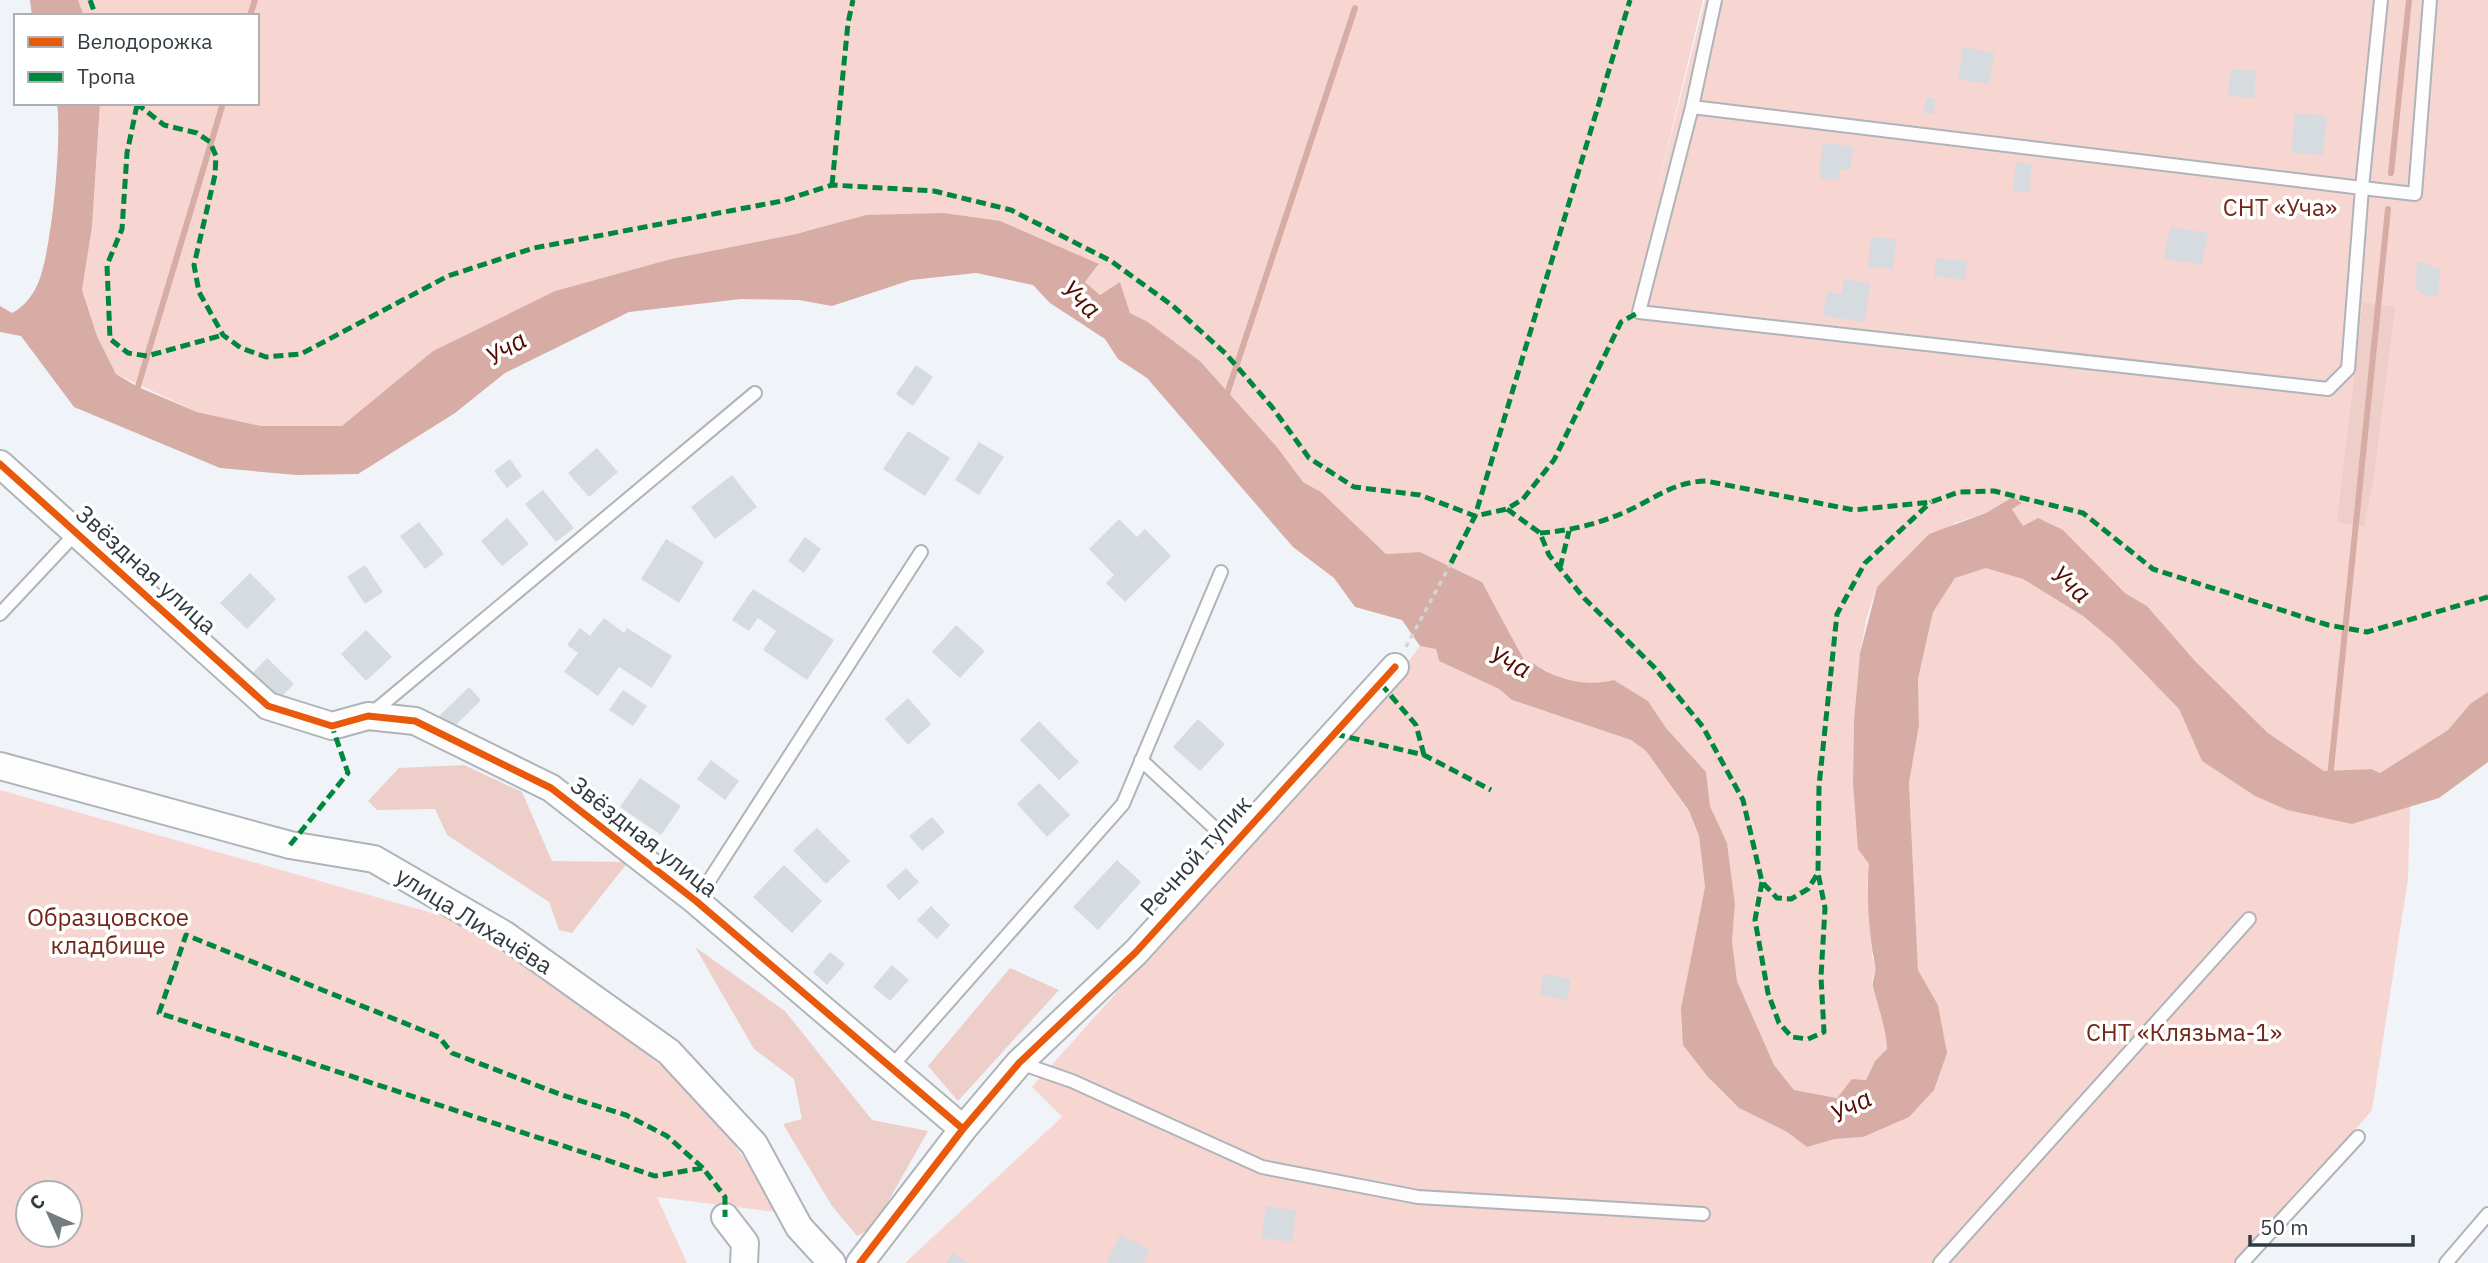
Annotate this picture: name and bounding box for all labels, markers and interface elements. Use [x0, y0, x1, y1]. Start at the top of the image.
legend [14, 14, 259, 105]
text: Велодорожка [77, 27, 212, 55]
text: Тропа [77, 62, 135, 90]
park label: СНТ «Уча» [2223, 191, 2337, 223]
water label: Уча [1055, 271, 1109, 325]
water label: Уча [479, 322, 532, 373]
street label: Звёздная улица [69, 497, 224, 641]
water label: Уча [2045, 557, 2099, 610]
water label: Уча [1484, 637, 1537, 685]
street label: Звёздная улица [564, 768, 725, 904]
street label: Речной тупик [1132, 788, 1258, 923]
street label: улица Лихачёва [390, 859, 559, 981]
park label: Образцовское кладбище [27, 901, 189, 961]
park label: СНТ «Клязьма-1» [2086, 1016, 2282, 1048]
water label: Уча [1824, 1080, 1877, 1130]
north arrow [14, 1179, 84, 1249]
text: С [24, 1189, 50, 1215]
scale bar [2250, 1204, 2413, 1248]
text: 50 m [2260, 1213, 2309, 1241]

